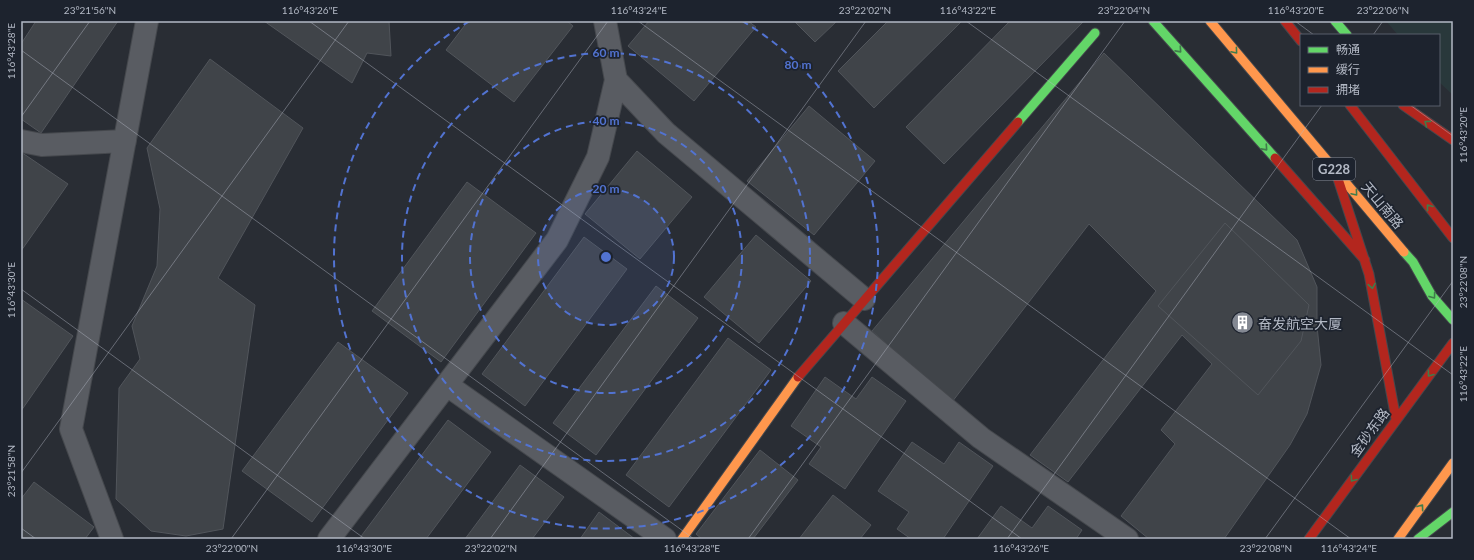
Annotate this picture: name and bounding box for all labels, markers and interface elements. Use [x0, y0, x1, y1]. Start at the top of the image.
text: 23°21'56"N [64, 4, 116, 16]
text: 116°43'26"E [282, 4, 338, 16]
text: 116°43'24"E [611, 4, 667, 16]
text: 23°22'02"N [839, 4, 891, 16]
text: 116°43'22"E [940, 4, 996, 16]
text: 23°22'04"N [1098, 4, 1150, 16]
text: 116°43'20"E [1268, 4, 1324, 16]
text: 23°22'06"N [1357, 4, 1409, 16]
text: 116°43'28"E [5, 23, 17, 79]
legend [1300, 34, 1440, 106]
text: 畅通 [1336, 42, 1360, 57]
text: 60 m [593, 45, 619, 60]
one-way arrow [1174, 45, 1182, 53]
one-way arrow [1230, 46, 1237, 53]
text: 80 m [785, 57, 811, 72]
text: 缓行 [1336, 62, 1360, 77]
text: 拥堵 [1336, 82, 1360, 97]
text: 116°43'20"E [1457, 107, 1469, 163]
text: 40 m [593, 113, 619, 128]
one-way arrow [1425, 121, 1432, 128]
one-way arrow [1261, 143, 1268, 150]
road number: G228 [1313, 158, 1355, 180]
street label: 天山南路 [1358, 178, 1408, 232]
text: 20 m [593, 181, 619, 196]
one-way arrow [1350, 188, 1357, 196]
one-way arrow [1427, 205, 1434, 212]
centre of rings [599, 250, 613, 264]
text: 23°22'08"N [1457, 256, 1469, 308]
text: 116°43'30"E [5, 262, 17, 318]
one-way arrow [1367, 282, 1375, 289]
one-way arrow [1428, 292, 1435, 299]
building icon: 奋发航空大厦 [1229, 310, 1255, 336]
place label: 奋发航空大厦 [1258, 315, 1342, 332]
text: 116°43'22"E [1457, 346, 1469, 402]
one-way arrow [1427, 369, 1434, 376]
street label: 金砂东路 [1346, 404, 1392, 460]
text: 23°21'58"N [5, 445, 17, 497]
one-way arrow [1350, 474, 1357, 481]
one-way arrow [1416, 505, 1423, 512]
text: 23°22'00"N [206, 542, 258, 554]
text: 116°43'30"E [336, 542, 392, 554]
text: 23°22'02"N [465, 542, 517, 554]
text: 116°43'28"E [664, 542, 720, 554]
text: 116°43'26"E [993, 542, 1049, 554]
text: 23°22'08"N [1240, 542, 1292, 554]
text: 116°43'24"E [1321, 542, 1377, 554]

